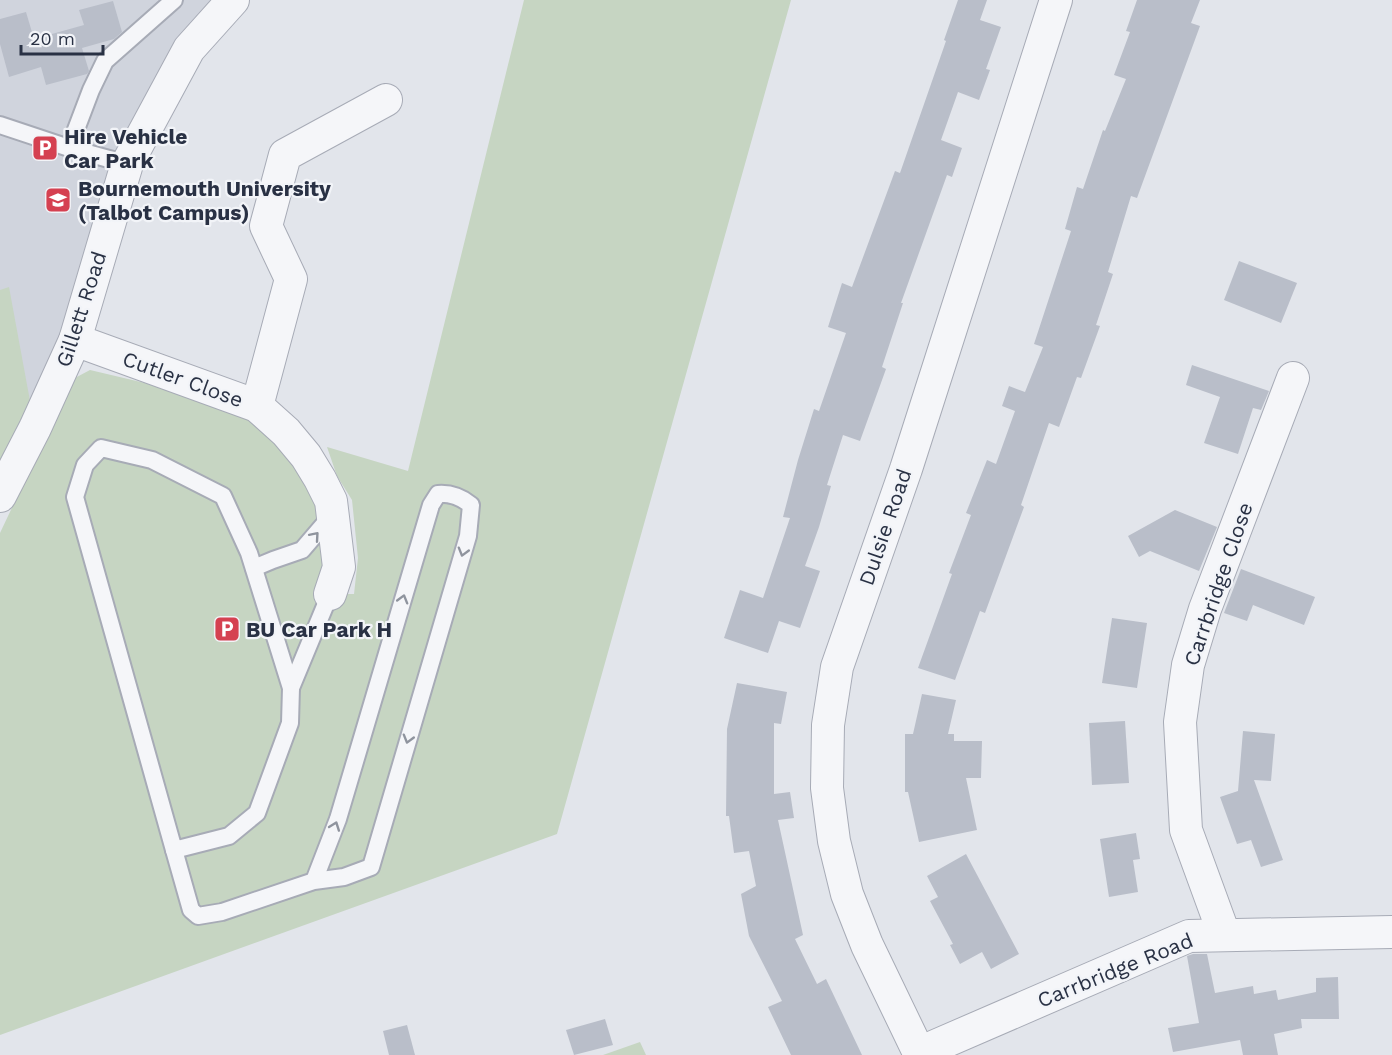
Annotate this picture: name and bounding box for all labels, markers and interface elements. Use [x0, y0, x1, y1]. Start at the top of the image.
scale bar [21, 18, 104, 56]
text: 20 m [30, 28, 75, 49]
place label: Hire Vehicle Car Park [64, 124, 188, 173]
parking icon: Hire Vehicle Car Park [30, 133, 60, 163]
place label: Bournemouth University (Talbot Campus) [78, 176, 331, 225]
school or university icon: Bournemouth University (Talbot Campus) [43, 185, 73, 215]
street label: Gillett Road [51, 248, 111, 370]
street label: Cutler Close [119, 346, 247, 412]
street label: Dulsie Road [853, 465, 917, 589]
street label: Carrbridge Close [1178, 499, 1258, 669]
one-way arrow [308, 532, 319, 543]
one-way arrow [458, 546, 470, 557]
one-way arrow [396, 594, 408, 605]
parking icon: BU Car Park H [212, 614, 242, 644]
place label: BU Car Park H [246, 617, 392, 642]
one-way arrow [403, 733, 415, 744]
one-way arrow [328, 822, 341, 832]
street label: Carrbridge Road [1034, 927, 1196, 1013]

